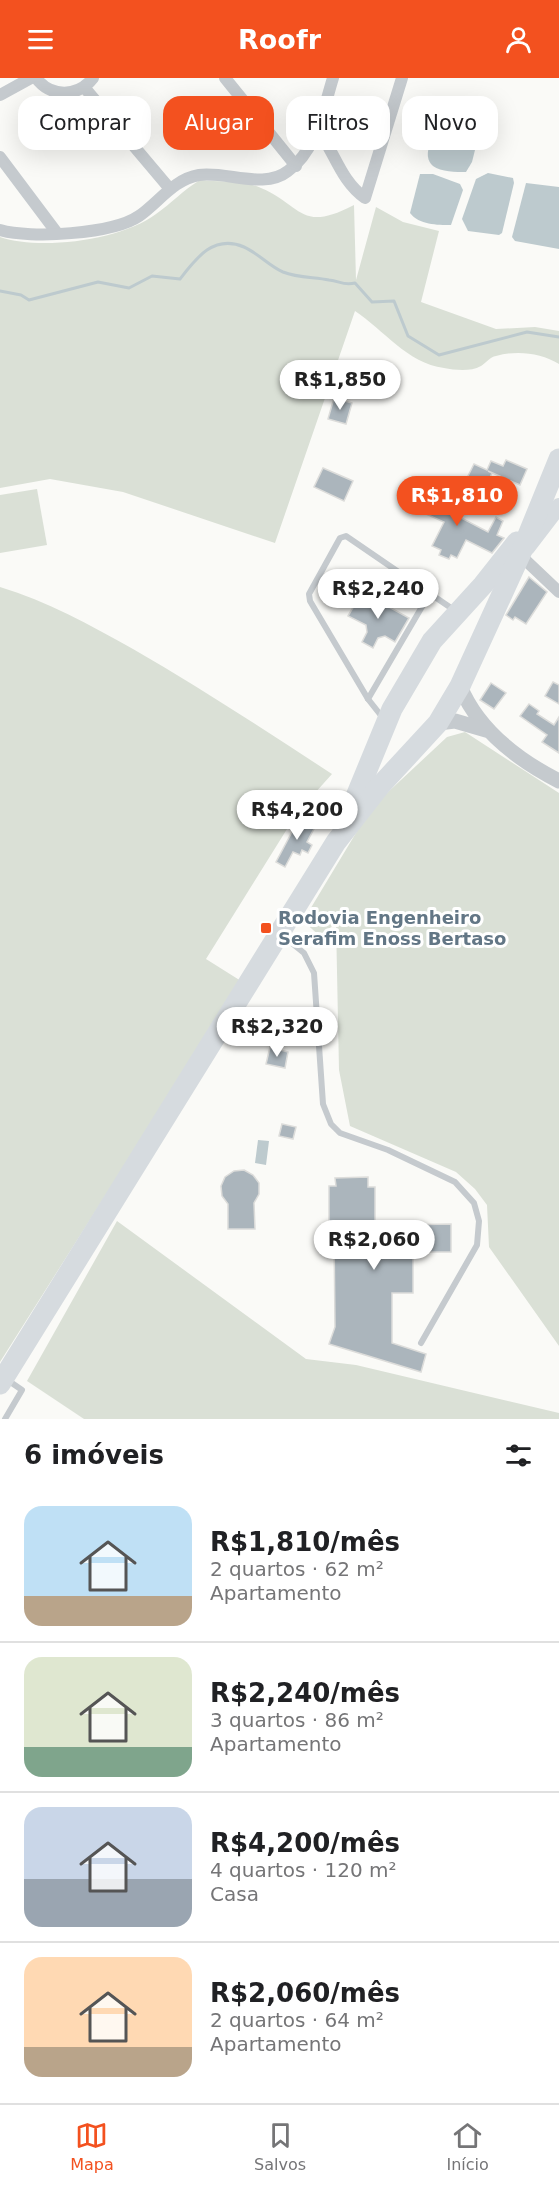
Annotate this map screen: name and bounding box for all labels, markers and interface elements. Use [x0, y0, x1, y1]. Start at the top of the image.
icon: menu [24, 23, 57, 56]
icon: person [502, 23, 535, 56]
text: Roofr [238, 24, 321, 55]
chip: Comprar [18, 96, 151, 150]
chip: Alugar [163, 96, 274, 150]
chip: Filtros [286, 96, 390, 150]
chip: Novo [402, 96, 498, 150]
pin: R$1,850 [285, 360, 395, 411]
text: R$1,850 [294, 367, 386, 391]
pin: R$1,810 [402, 476, 512, 527]
text: R$1,810 [411, 483, 503, 507]
pin: R$2,240 [323, 569, 433, 620]
text: R$2,240 [332, 576, 424, 600]
pin: R$4,200 [242, 790, 352, 841]
text: R$4,200 [251, 797, 343, 821]
place label: Rodovia Engenheiro Serafim Enoss Bertaso [278, 907, 506, 949]
marker: Rodovia Engenheiro Serafim Enoss Bertaso [259, 921, 273, 935]
pin: R$2,320 [222, 1007, 332, 1058]
text: R$2,320 [231, 1014, 323, 1038]
pin: R$2,060 [319, 1220, 429, 1271]
text: R$2,060 [328, 1227, 420, 1251]
icon: filters [502, 1439, 535, 1472]
text: 6 imóveis [24, 1440, 164, 1470]
text: R$1,810/mês [210, 1527, 400, 1557]
icon: home [72, 1530, 144, 1602]
text: 2 quartos · 62 m² [210, 1557, 384, 1581]
text: Apartamento [210, 1581, 342, 1605]
text: R$2,240/mês [210, 1678, 400, 1708]
icon: home [72, 1681, 144, 1753]
text: 3 quartos · 86 m² [210, 1708, 384, 1732]
text: Apartamento [210, 1732, 342, 1756]
text: R$4,200/mês [210, 1828, 400, 1858]
icon: home [72, 1831, 144, 1903]
text: 4 quartos · 120 m² [210, 1858, 397, 1882]
text: Casa [210, 1882, 259, 1906]
text: R$2,060/mês [210, 1978, 400, 2008]
icon: home [72, 1981, 144, 2053]
text: 2 quartos · 64 m² [210, 2008, 384, 2032]
text: Apartamento [210, 2032, 342, 2056]
tab: Mapa [70, 2119, 114, 2174]
tab: Salvos [254, 2119, 306, 2174]
tab: Início [446, 2119, 489, 2174]

